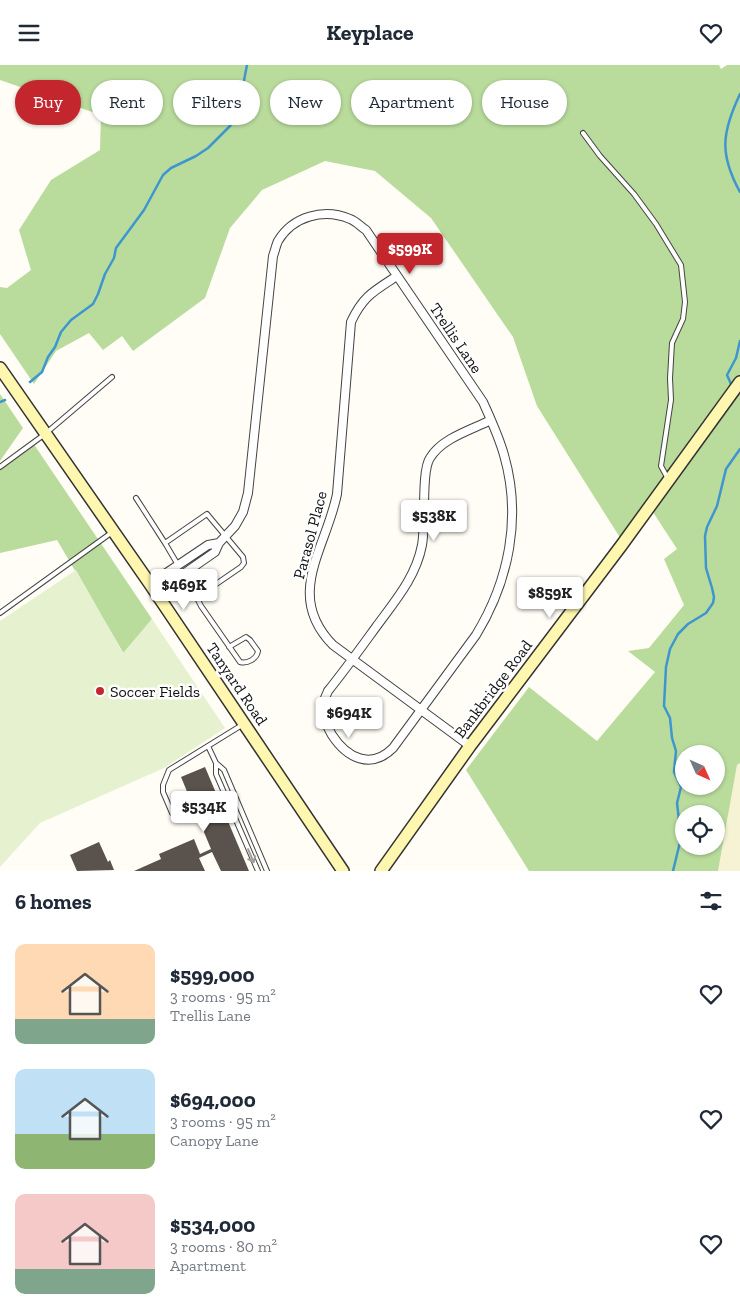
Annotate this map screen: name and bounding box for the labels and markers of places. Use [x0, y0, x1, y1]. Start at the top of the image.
pin: $599K [375, 233, 445, 275]
pin: $538K [399, 499, 469, 542]
pin: $469K [149, 569, 219, 611]
pin: $859K [515, 577, 585, 619]
place label: Soccer Fields [110, 682, 200, 701]
marker: Soccer Fields [94, 685, 106, 697]
pin: $694K [314, 697, 384, 739]
pin: $534K [169, 791, 239, 833]

